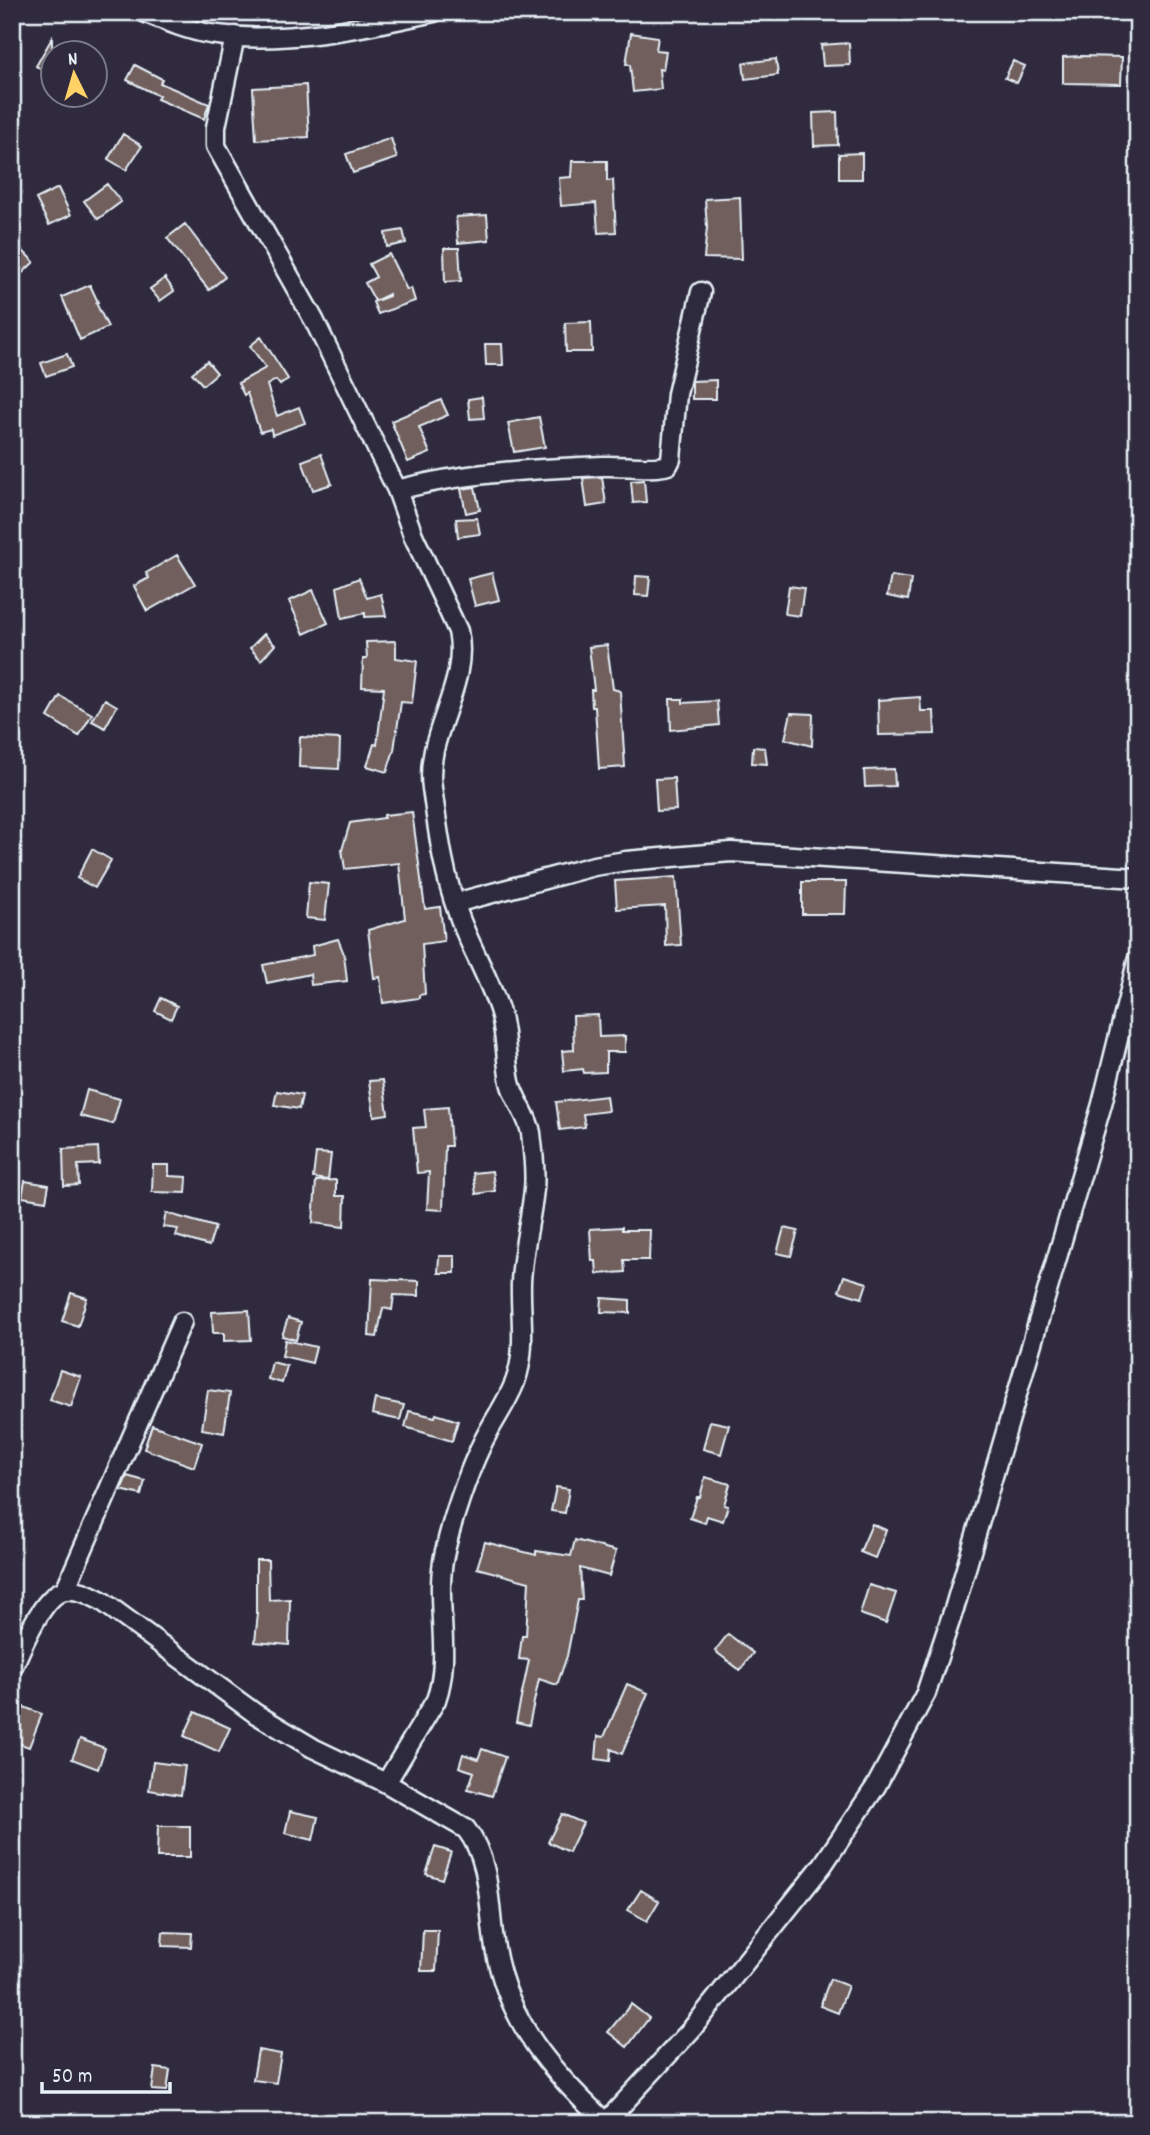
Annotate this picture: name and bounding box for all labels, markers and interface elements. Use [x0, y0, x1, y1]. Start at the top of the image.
north arrow [38, 38, 108, 108]
text: N [67, 47, 79, 74]
scale bar [42, 2051, 170, 2095]
text: 50 m [52, 2063, 92, 2093]

